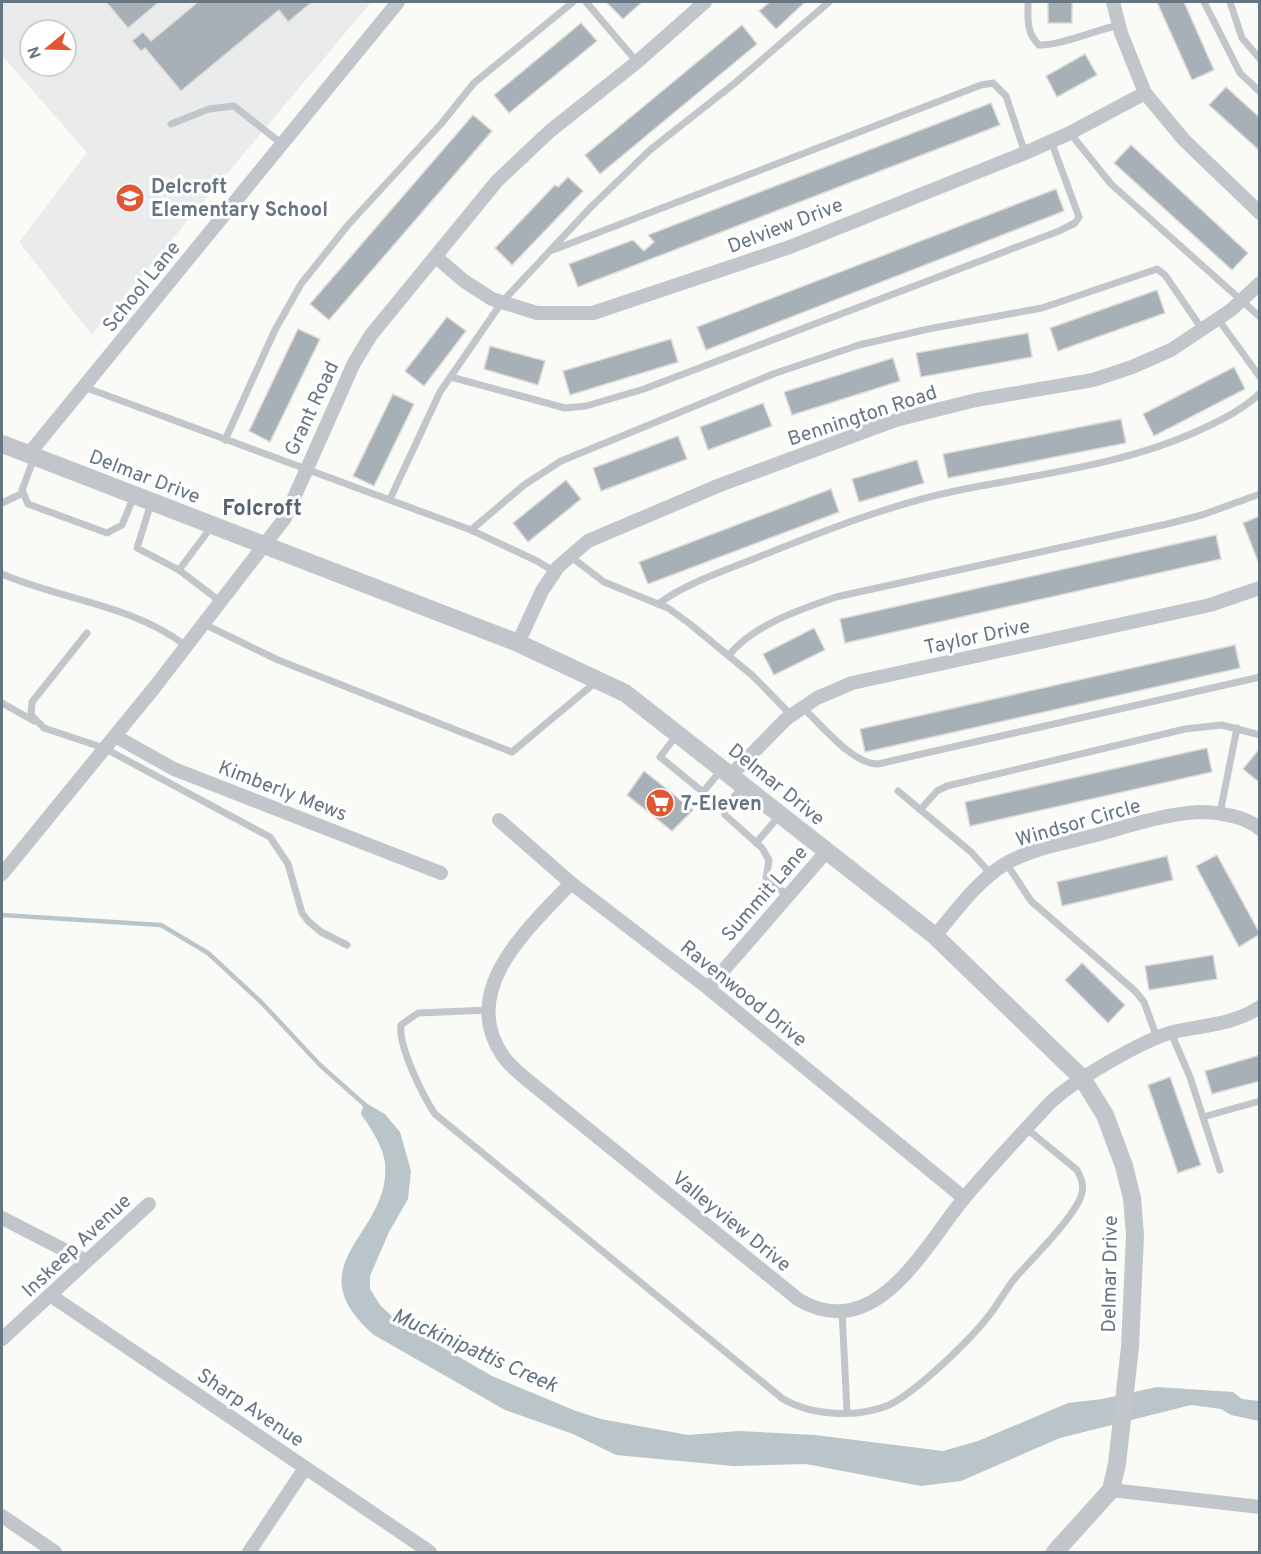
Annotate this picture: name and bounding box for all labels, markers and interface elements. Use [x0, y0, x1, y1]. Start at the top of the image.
north arrow [18, 18, 78, 78]
text: N [24, 44, 47, 61]
place label: Delcroft Elementary School [151, 175, 328, 224]
school or university icon: Delcroft Elementary School [114, 182, 146, 214]
street label: Delview Drive [724, 193, 847, 261]
street label: School Lane [98, 236, 187, 338]
street label: Grant Road [280, 357, 346, 460]
street label: Bennington Road [785, 380, 941, 453]
street label: Delmar Drive [85, 445, 204, 511]
district label: Folcroft [222, 496, 302, 523]
street label: Taylor Drive [922, 614, 1033, 662]
street label: Delmar Drive [722, 739, 829, 833]
street label: Kimberly Mews [214, 755, 351, 828]
supermarket icon: 7-Eleven [644, 787, 676, 819]
place label: 7-Eleven [681, 792, 762, 818]
street label: Windsor Circle [1013, 794, 1144, 854]
street label: Summit Lane [717, 841, 814, 948]
street label: Ravenwood Drive [674, 935, 812, 1054]
street label: Valleyview Drive [666, 1166, 796, 1279]
street label: Inskeep Avenue [17, 1189, 138, 1304]
street label: Delmar Drive [1097, 1215, 1125, 1333]
water label: Muckinipattis Creek [387, 1303, 562, 1400]
street label: Sharp Avenue [191, 1363, 308, 1454]

